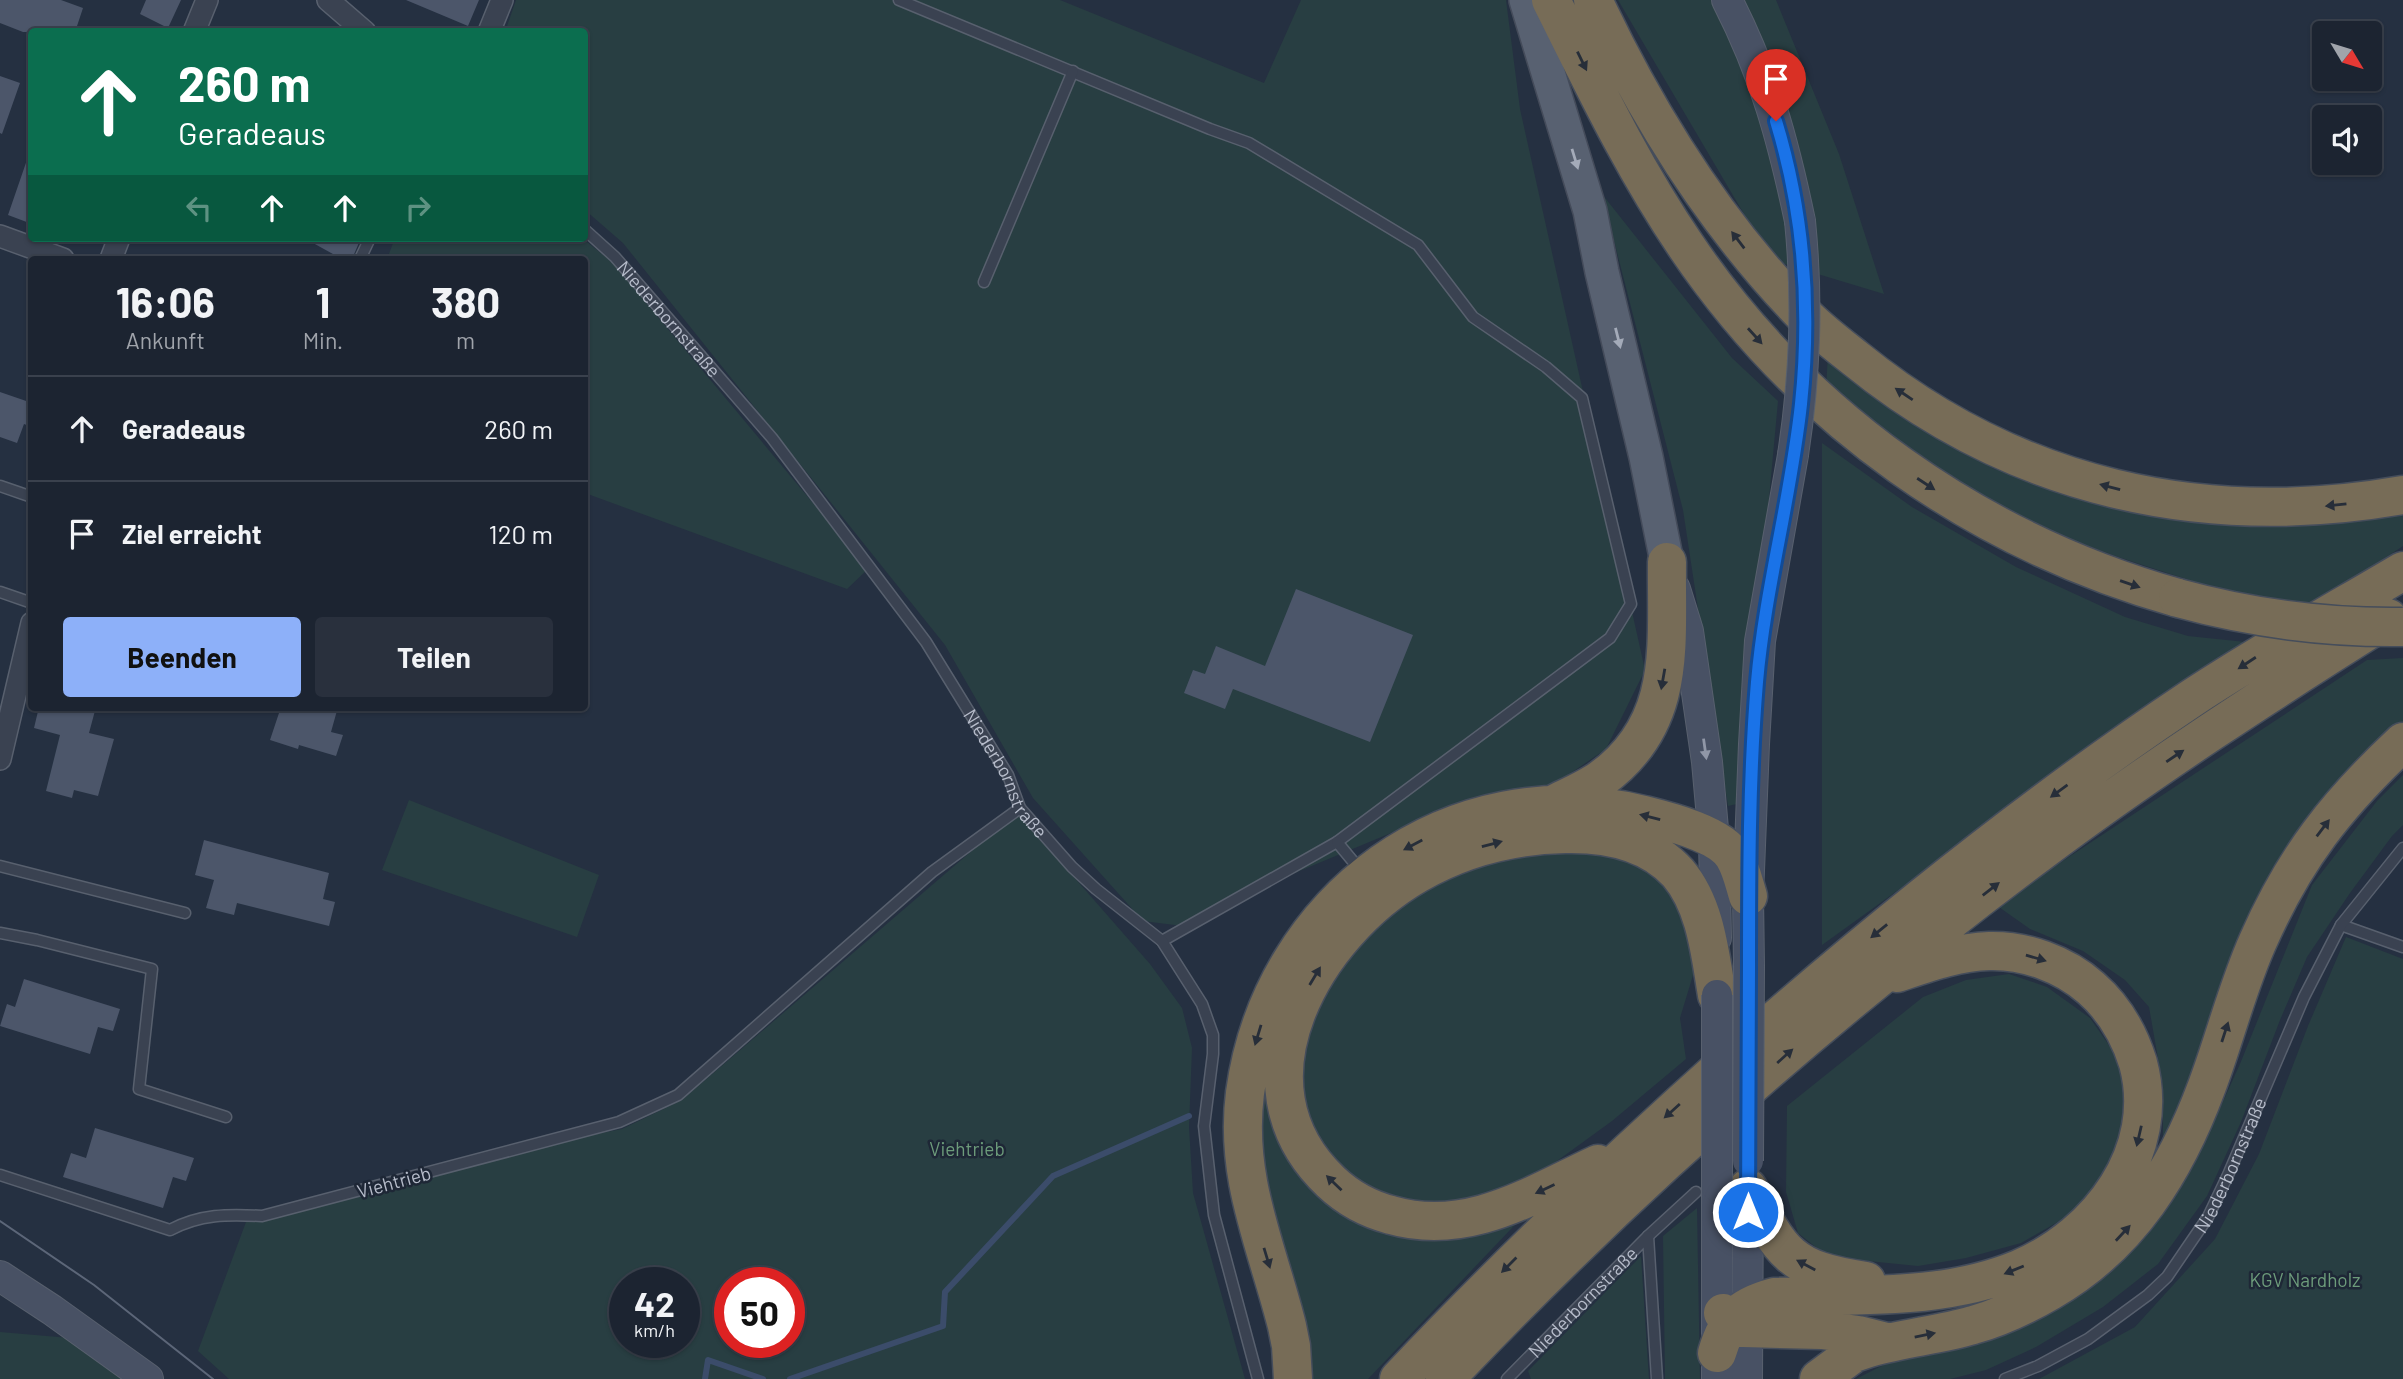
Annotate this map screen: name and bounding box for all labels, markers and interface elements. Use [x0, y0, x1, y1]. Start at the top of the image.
north arrow [2312, 21, 2382, 91]
map controls [2312, 21, 2382, 175]
pin [1746, 49, 1806, 121]
one-way arrow [1576, 51, 1587, 71]
text: 260 m [178, 53, 310, 112]
icon: ahead [63, 56, 154, 147]
icon: arrive [1757, 60, 1795, 98]
button: sound [2312, 105, 2382, 175]
text: Geradeaus [178, 113, 326, 151]
one-way arrow [1570, 149, 1580, 170]
icon: left [180, 189, 218, 227]
icon: ahead [253, 189, 291, 227]
icon: ahead [326, 189, 364, 227]
icon: right [399, 189, 437, 227]
one-way arrow [1731, 231, 1745, 249]
street label: Niederbornstraße [613, 256, 726, 382]
text: 16:06 [116, 276, 215, 326]
text: 1 [316, 276, 330, 326]
text: 380 [431, 276, 500, 326]
text: Ankunft [126, 326, 205, 354]
text: Min. [303, 326, 343, 354]
text: m [456, 326, 475, 354]
one-way arrow [1613, 327, 1624, 349]
one-way arrow [1747, 327, 1762, 344]
one-way arrow [1894, 388, 1913, 401]
icon: ahead [63, 410, 101, 448]
text: Geradeaus [122, 413, 245, 444]
text: 260 m [484, 413, 553, 444]
one-way arrow [1917, 477, 1936, 490]
one-way arrow [2099, 481, 2121, 492]
one-way arrow [2324, 499, 2346, 510]
icon: arrive [63, 515, 101, 553]
text: Ziel erreicht [122, 518, 262, 549]
text: 120 m [489, 518, 553, 549]
one-way arrow [2120, 579, 2141, 590]
button: Beenden [63, 617, 301, 697]
button: Teilen [315, 617, 553, 697]
one-way arrow [2237, 656, 2256, 669]
one-way arrow [1657, 668, 1668, 690]
street label: Niederbornstraße [959, 704, 1053, 842]
one-way arrow [1700, 738, 1711, 760]
one-way arrow [2166, 749, 2184, 763]
one-way arrow [2050, 784, 2068, 798]
one-way arrow [1639, 811, 1661, 822]
one-way arrow [2315, 819, 2330, 837]
one-way arrow [1482, 838, 1503, 848]
one-way arrow [1403, 839, 1423, 851]
one-way arrow [1982, 883, 2000, 897]
one-way arrow [1871, 923, 1888, 938]
one-way arrow [2026, 954, 2047, 964]
one-way arrow [1308, 966, 1321, 985]
one-way arrow [2220, 1021, 2231, 1042]
one-way arrow [1253, 1025, 1263, 1046]
one-way arrow [1776, 1048, 1794, 1064]
street label: Niederbornstraße [2189, 1094, 2271, 1237]
one-way arrow [1664, 1103, 1681, 1118]
one-way arrow [2133, 1125, 2144, 1147]
park label: Viehtrieb [929, 1137, 1005, 1160]
street label: Viehtrieb [354, 1161, 433, 1202]
one-way arrow [1325, 1175, 1342, 1192]
position arrow [1711, 1175, 1785, 1249]
one-way arrow [1535, 1183, 1555, 1195]
one-way arrow [2115, 1224, 2131, 1242]
street label: Niederbornstraße [1523, 1242, 1642, 1362]
one-way arrow [1262, 1248, 1273, 1269]
one-way arrow [1501, 1256, 1518, 1272]
one-way arrow [1796, 1259, 1816, 1270]
one-way arrow [2003, 1265, 2024, 1276]
speed limit sign: 50 [714, 1267, 805, 1358]
park label: KGV Nardholz [2250, 1268, 2360, 1291]
text: 42 [634, 1282, 675, 1324]
text: km/h [634, 1319, 675, 1341]
one-way arrow [1914, 1329, 1936, 1340]

